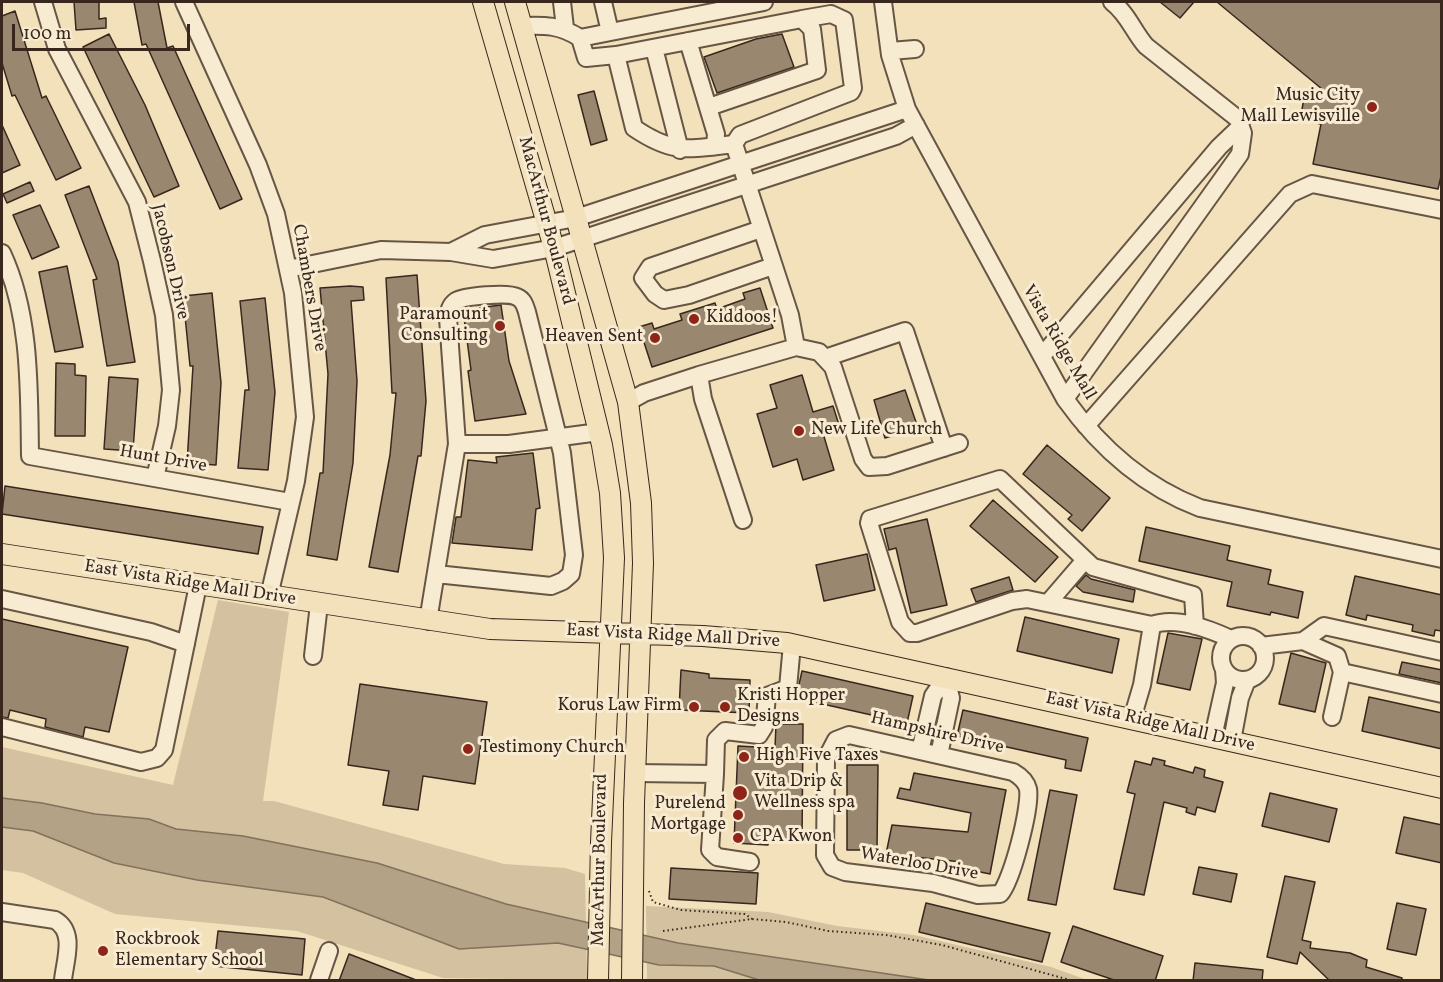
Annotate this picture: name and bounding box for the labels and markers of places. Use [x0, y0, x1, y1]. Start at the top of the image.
place label: Music City Mall Lewisville [1241, 86, 1360, 128]
marker: Music City Mall Lewisville [1365, 100, 1379, 114]
place label: Paramount Consulting [399, 305, 488, 348]
place label: Kiddoos! [706, 308, 778, 330]
marker: Kiddoos! [687, 312, 701, 326]
marker: Paramount Consulting [493, 319, 507, 333]
place label: Heaven Sent [545, 327, 643, 349]
marker: Heaven Sent [648, 331, 662, 345]
place label: New Life Church [811, 420, 943, 442]
marker: New Life Church [792, 424, 806, 438]
place label: Kristi Hopper Designs [737, 686, 845, 728]
place label: Korus Law Firm [557, 696, 682, 718]
marker: Korus Law Firm [687, 700, 701, 714]
marker: Kristi Hopper Designs [718, 700, 732, 714]
place label: Testimony Church [480, 738, 625, 760]
marker: Testimony Church [461, 742, 475, 756]
place label: High Five Taxes [756, 746, 878, 768]
marker: High Five Taxes [737, 750, 751, 764]
place label: Vita Drip & Wellness spa [754, 772, 855, 814]
marker: Vita Drip & Wellness spa [731, 784, 749, 802]
place label: Purelend Mortgage [650, 794, 726, 836]
marker: Purelend Mortgage [731, 808, 745, 822]
place label: CPA Kwon [750, 827, 833, 849]
marker: CPA Kwon [731, 831, 745, 845]
place label: Rockbrook Elementary School [115, 930, 264, 972]
marker: Rockbrook Elementary School [96, 944, 110, 958]

